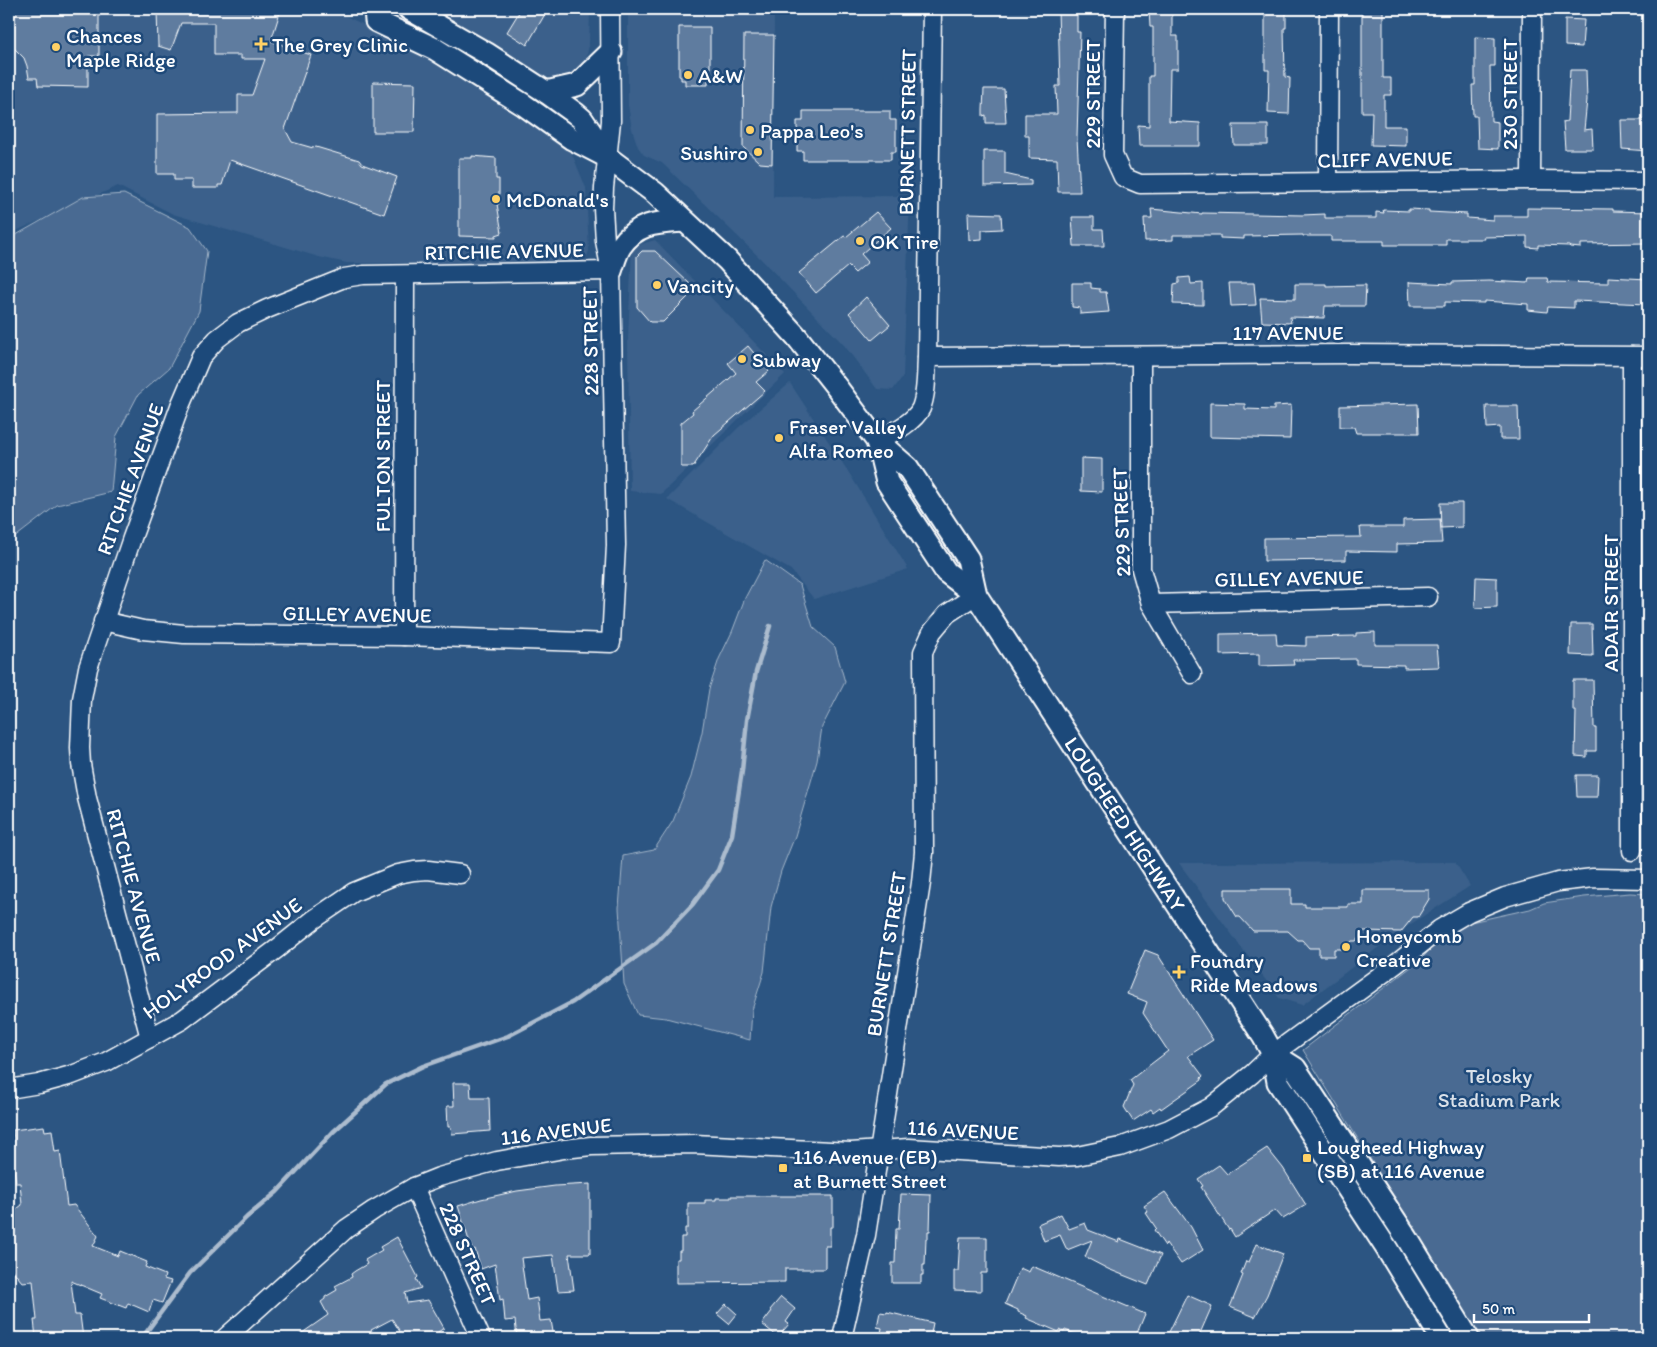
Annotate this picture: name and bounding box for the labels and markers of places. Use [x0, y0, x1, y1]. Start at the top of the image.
place label: Chances Maple Ridge [66, 23, 176, 72]
place label: The Grey Clinic [272, 32, 408, 57]
marker: The Grey Clinic [254, 37, 268, 51]
marker: Chances Maple Ridge [50, 41, 62, 53]
place label: A&W [698, 63, 743, 88]
marker: A&W [682, 69, 694, 81]
place label: Pappa Leo's [760, 118, 864, 143]
marker: Pappa Leo's [744, 124, 756, 136]
place label: Sushiro [680, 140, 748, 165]
marker: Sushiro [752, 146, 764, 158]
place label: McDonald's [506, 187, 609, 212]
marker: McDonald's [490, 193, 502, 205]
place label: OK Tire [870, 229, 939, 254]
marker: OK Tire [854, 235, 866, 247]
place label: Vancity [667, 273, 734, 298]
marker: Vancity [651, 279, 663, 291]
place label: Subway [752, 347, 821, 372]
marker: Subway [736, 353, 748, 365]
place label: Fraser Valley Alfa Romeo [789, 414, 906, 463]
marker: Fraser Valley Alfa Romeo [773, 432, 785, 444]
place label: Honeycomb Creative [1356, 923, 1462, 972]
marker: Honeycomb Creative [1340, 941, 1352, 953]
place label: Foundry Ride Meadows [1190, 948, 1318, 997]
marker: Foundry Ride Meadows [1172, 965, 1186, 979]
place label: Lougheed Highway (SB) at 116 Avenue [1317, 1134, 1485, 1183]
place label: 116 Avenue (EB) at Burnett Street [793, 1144, 947, 1193]
marker: Lougheed Highway (SB) at 116 Avenue [1301, 1152, 1313, 1164]
marker: 116 Avenue (EB) at Burnett Street [777, 1162, 789, 1174]

